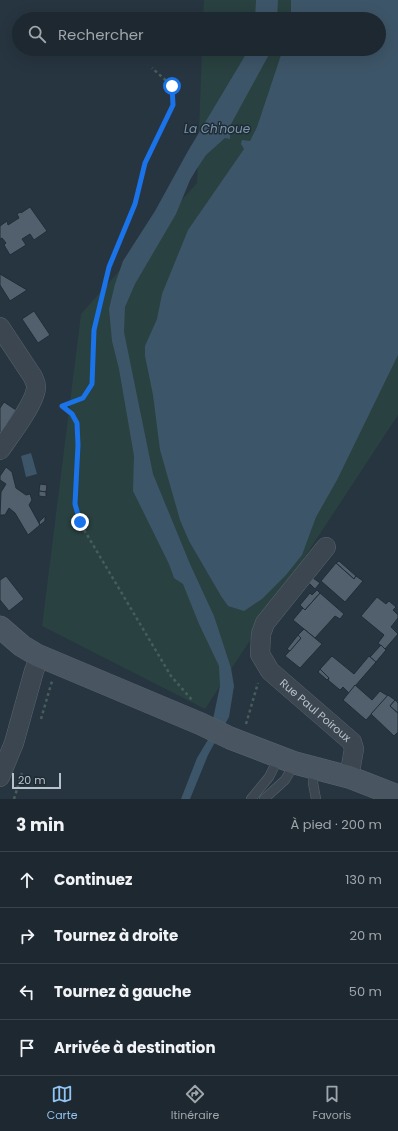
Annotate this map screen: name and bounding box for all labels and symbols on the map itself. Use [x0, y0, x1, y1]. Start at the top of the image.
route start [163, 77, 181, 95]
water label: La Ch'noue [184, 120, 251, 137]
route end [71, 513, 89, 531]
street label: Rue Paul Poiroux [276, 675, 355, 746]
scale bar [12, 771, 61, 790]

